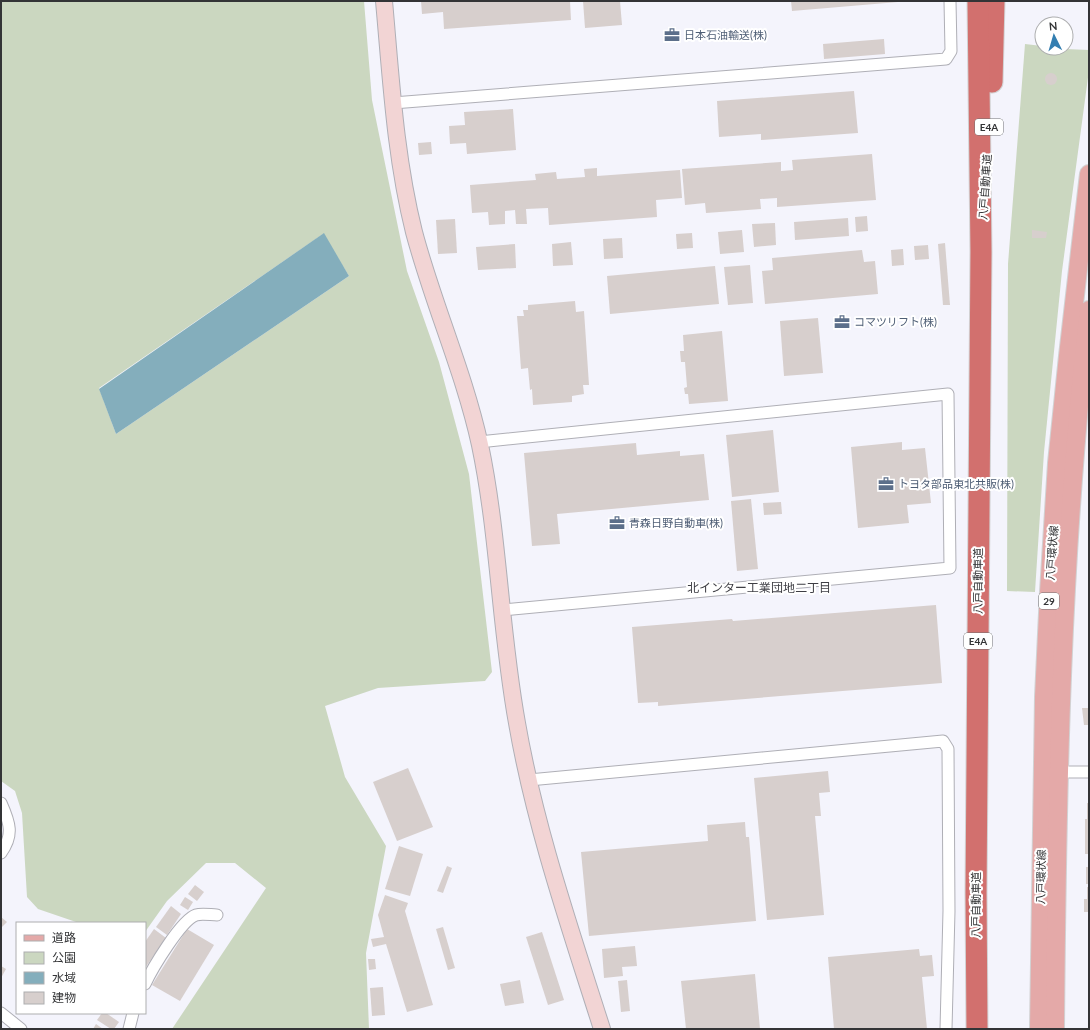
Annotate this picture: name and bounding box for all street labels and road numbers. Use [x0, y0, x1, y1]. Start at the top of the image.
road number: E4A [975, 119, 1003, 135]
street label: 八戸自動車道 [976, 154, 993, 220]
street label: 八戸環状線 [1043, 525, 1060, 581]
street label: 八戸自動車道 [971, 548, 984, 614]
road number: 29 [1039, 593, 1059, 609]
road number: E4A [964, 633, 992, 649]
street label: 八戸環状線 [1034, 849, 1047, 905]
street label: 八戸自動車道 [969, 872, 982, 938]

